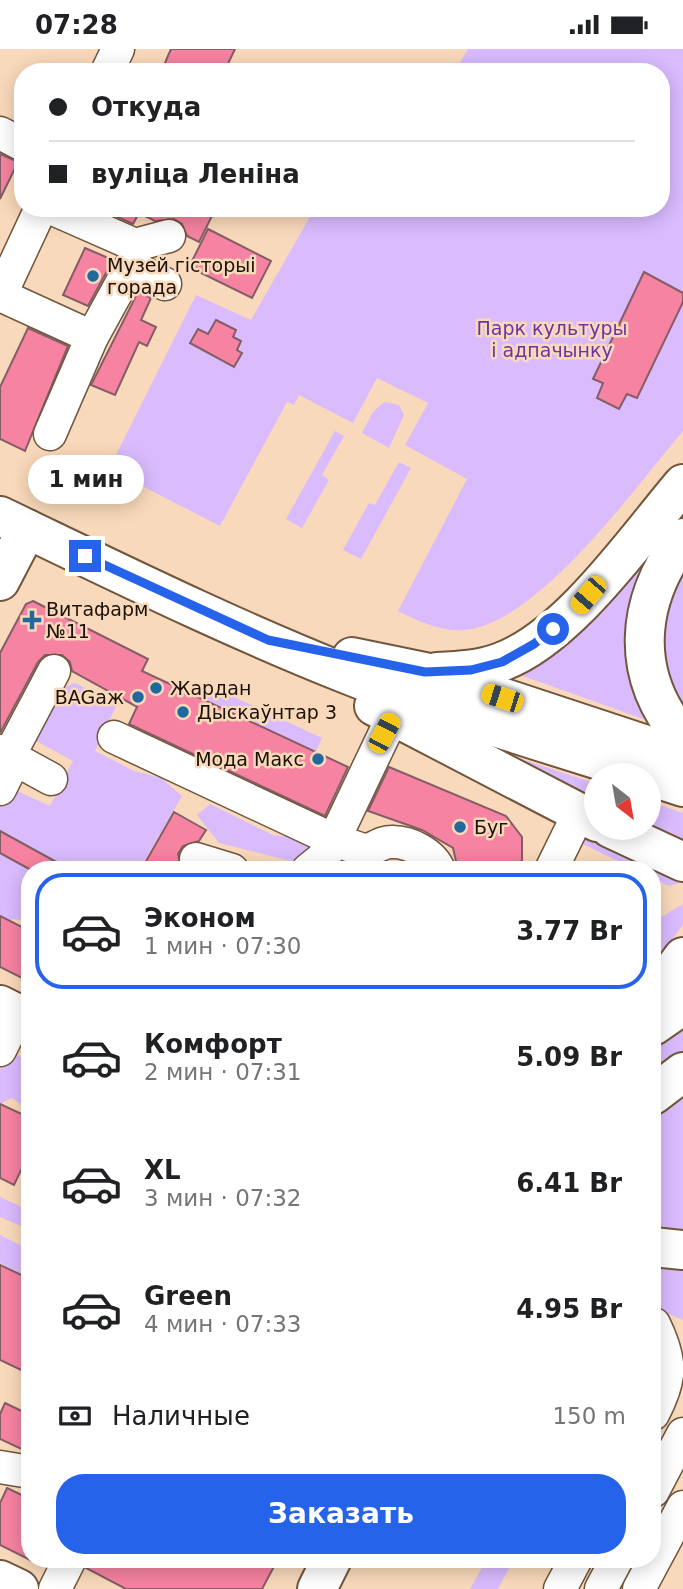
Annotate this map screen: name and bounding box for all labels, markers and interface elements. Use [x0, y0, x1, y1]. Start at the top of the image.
text: 07:28 [35, 10, 118, 40]
text: Откуда [91, 92, 201, 122]
text: вуліца Леніна [91, 159, 300, 189]
place label: Музей гісторыі горада [107, 254, 256, 298]
marker: Музей гісторыі горада [85, 268, 101, 284]
park label: Парк культуры і адпачынку [477, 317, 627, 361]
callout: 1 мин [27, 455, 143, 503]
text: 1 мин [49, 466, 123, 492]
route end [69, 540, 101, 572]
car [567, 572, 610, 618]
place label: Витафарм №11 [46, 598, 148, 642]
marker: Витафарм №11 [24, 612, 40, 628]
route start [537, 613, 569, 645]
place label: Жардан [170, 677, 251, 699]
marker: Жардан [148, 680, 164, 696]
car [479, 682, 526, 714]
place label: BAGаж [55, 686, 124, 708]
marker: BAGаж [130, 689, 146, 705]
place label: Дыскаўнтар 3 [197, 701, 337, 723]
marker: Дыскаўнтар 3 [175, 704, 191, 720]
car [365, 710, 404, 756]
place label: Мода Макс [195, 748, 304, 770]
marker: Мода Макс [310, 751, 326, 767]
north arrow [584, 763, 662, 840]
map controls [584, 763, 661, 840]
place label: Буг [474, 816, 508, 838]
marker: Буг [452, 819, 468, 835]
icon: car [60, 900, 123, 963]
text: Эконом [144, 903, 256, 933]
text: 3.77 Br [516, 916, 622, 946]
text: 1 мин · 07:30 [144, 933, 302, 959]
icon: car [60, 1026, 123, 1089]
text: Комфорт [144, 1029, 282, 1059]
text: 5.09 Br [516, 1042, 622, 1072]
text: 2 мин · 07:31 [144, 1059, 302, 1085]
icon: car [60, 1152, 123, 1215]
text: XL [144, 1155, 181, 1185]
text: 6.41 Br [516, 1168, 622, 1198]
text: 3 мин · 07:32 [144, 1185, 302, 1211]
icon: car [60, 1278, 123, 1341]
text: Green [144, 1281, 232, 1311]
text: 4.95 Br [516, 1294, 622, 1324]
text: 4 мин · 07:33 [144, 1311, 302, 1337]
icon: cash [56, 1397, 94, 1435]
text: Наличные [112, 1401, 250, 1431]
text: 150 m [552, 1403, 626, 1429]
button: Заказать [56, 1474, 626, 1554]

